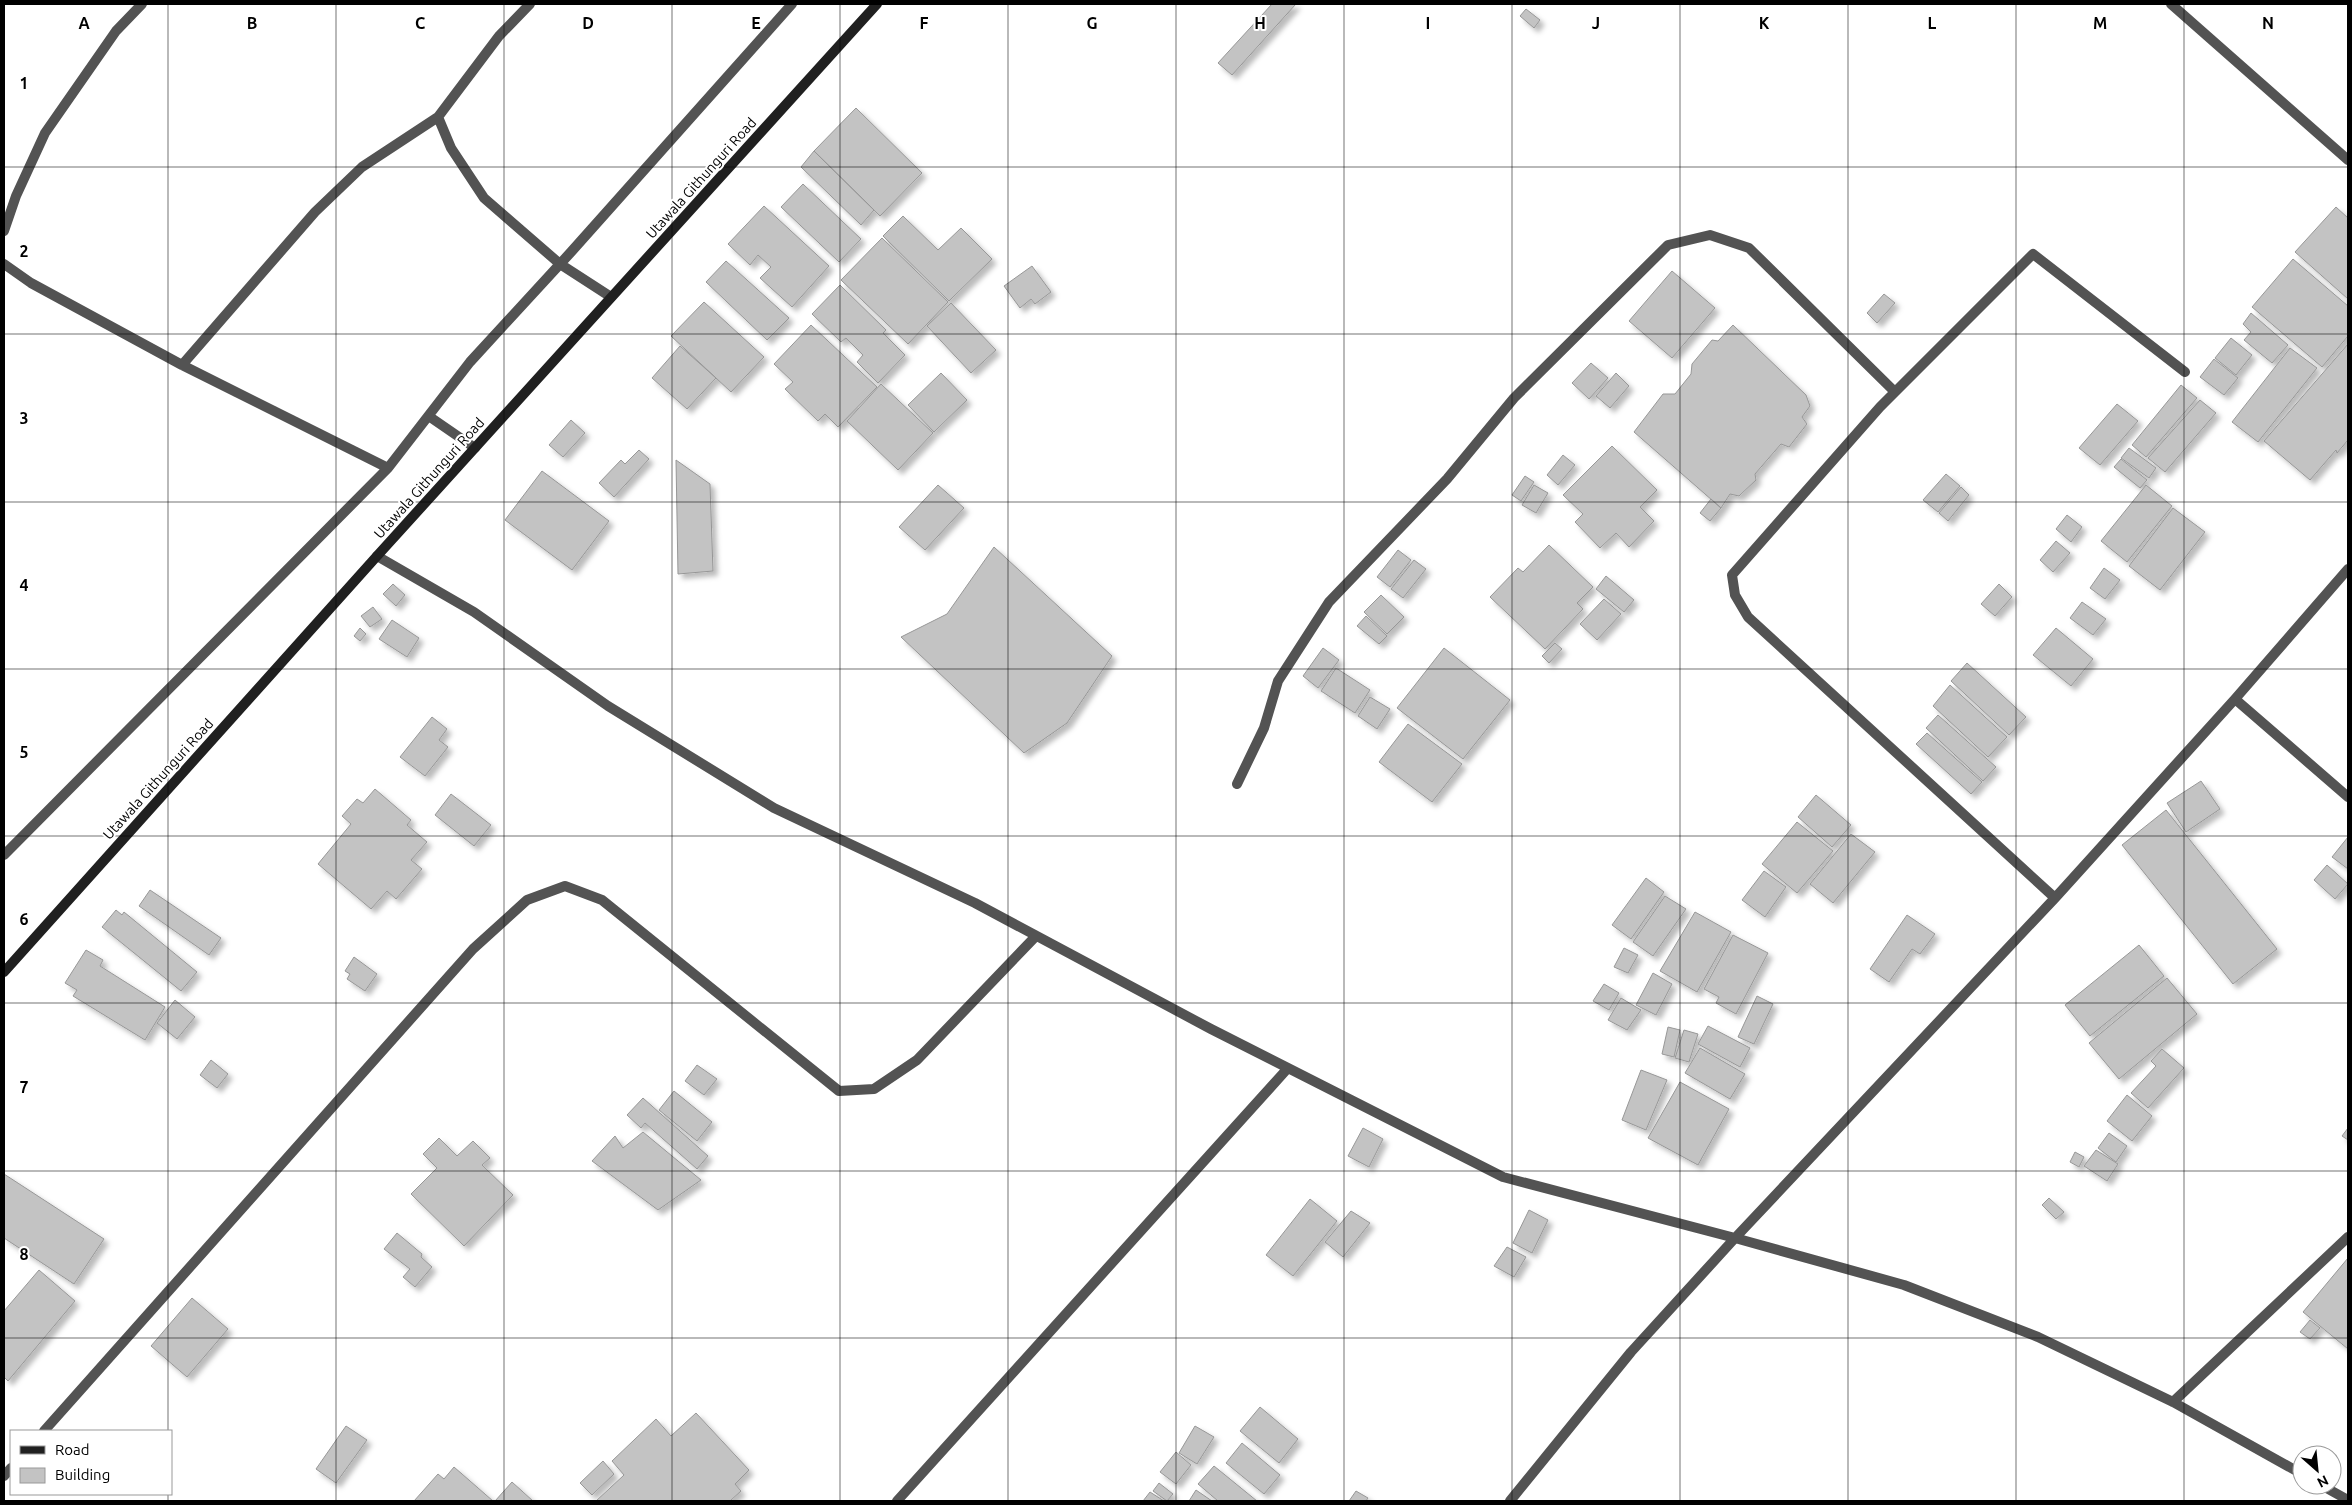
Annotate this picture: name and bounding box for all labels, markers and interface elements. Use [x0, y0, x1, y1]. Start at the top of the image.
text: A [78, 14, 90, 32]
text: B [247, 14, 257, 32]
text: C [415, 14, 425, 32]
text: D [582, 14, 594, 32]
text: E [751, 14, 761, 32]
text: F [920, 14, 929, 32]
text: G [1086, 14, 1098, 32]
text: H [1254, 14, 1266, 32]
text: I [1426, 14, 1430, 32]
text: J [1592, 14, 1600, 32]
text: K [1759, 14, 1770, 32]
text: L [1928, 14, 1937, 32]
text: M [2093, 14, 2107, 32]
text: N [2262, 14, 2274, 32]
text: 1 [19, 74, 29, 92]
street label: Utawala Githunguri Road [643, 114, 759, 242]
text: 2 [19, 242, 29, 260]
text: 3 [19, 409, 29, 427]
street label: Utawala Githunguri Road [371, 414, 487, 542]
text: 4 [19, 576, 29, 594]
street label: Utawala Githunguri Road [100, 715, 216, 843]
text: 5 [19, 743, 29, 761]
text: 6 [19, 910, 29, 928]
text: 7 [19, 1078, 29, 1096]
text: 8 [19, 1245, 29, 1263]
legend [10, 1430, 172, 1495]
text: Road [55, 1441, 90, 1458]
north arrow [2292, 1445, 2342, 1495]
text: Building [55, 1466, 110, 1483]
text: N [2315, 1472, 2331, 1491]

